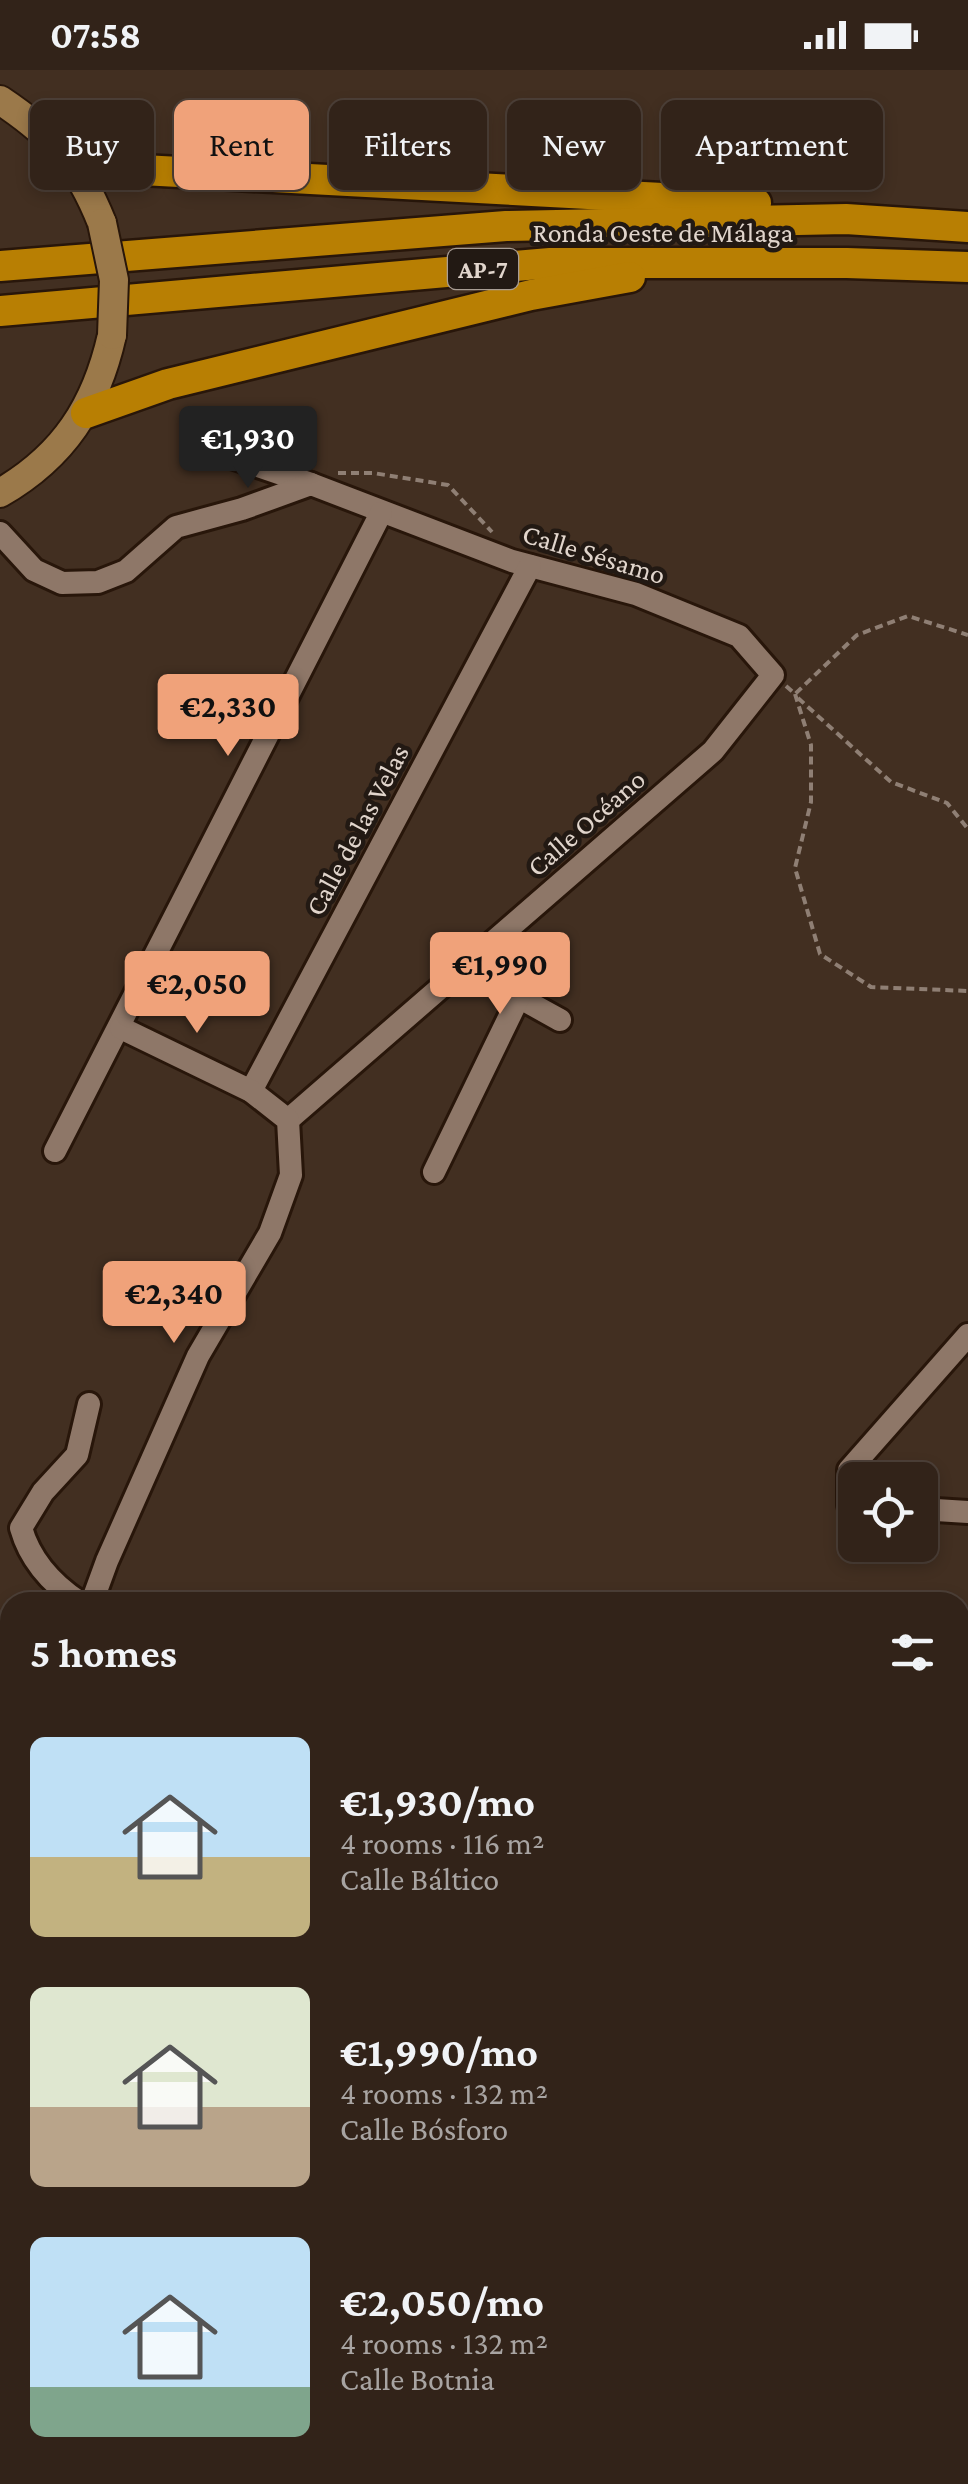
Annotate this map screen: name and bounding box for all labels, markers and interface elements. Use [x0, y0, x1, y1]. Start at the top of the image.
text: 07:58 [50, 14, 141, 56]
chip: Buy [30, 100, 154, 190]
chip: Rent [174, 100, 309, 190]
chip: Filters [329, 100, 487, 190]
chip: New [507, 100, 641, 190]
chip: Apartment [661, 100, 883, 190]
street label: Ronda Oeste de Málaga [533, 217, 793, 248]
road number: AP-7 [448, 249, 518, 289]
pin: €1,930 [167, 406, 329, 491]
text: €1,930 [201, 420, 295, 456]
street label: Calle Sésamo [519, 518, 669, 590]
pin: €2,330 [147, 674, 309, 759]
text: €2,330 [180, 688, 276, 724]
street label: Calle de las Velas [299, 739, 415, 921]
street label: Calle Océano [521, 763, 651, 883]
pin: €1,990 [419, 932, 581, 1017]
text: €1,990 [452, 946, 548, 982]
pin: €2,050 [116, 951, 278, 1036]
text: €2,050 [147, 965, 247, 1001]
pin: €2,340 [93, 1261, 255, 1346]
text: €2,340 [125, 1275, 223, 1311]
map controls [838, 1462, 938, 1562]
button: locate [838, 1462, 938, 1562]
icon: filters [885, 1625, 940, 1680]
text: 5 homes [30, 1629, 177, 1676]
icon: home [110, 1777, 230, 1897]
text: €1,930/mo [340, 1778, 535, 1825]
text: 4 rooms · 116 m² [340, 1825, 544, 1861]
text: Calle Báltico [340, 1861, 499, 1897]
icon: home [110, 2027, 230, 2147]
text: €1,990/mo [340, 2028, 538, 2075]
text: 4 rooms · 132 m² [340, 2075, 548, 2111]
text: Calle Bósforo [340, 2111, 508, 2147]
icon: home [110, 2277, 230, 2397]
text: €2,050/mo [340, 2278, 544, 2325]
text: 4 rooms · 132 m² [340, 2325, 548, 2361]
text: Calle Botnia [340, 2361, 495, 2397]

